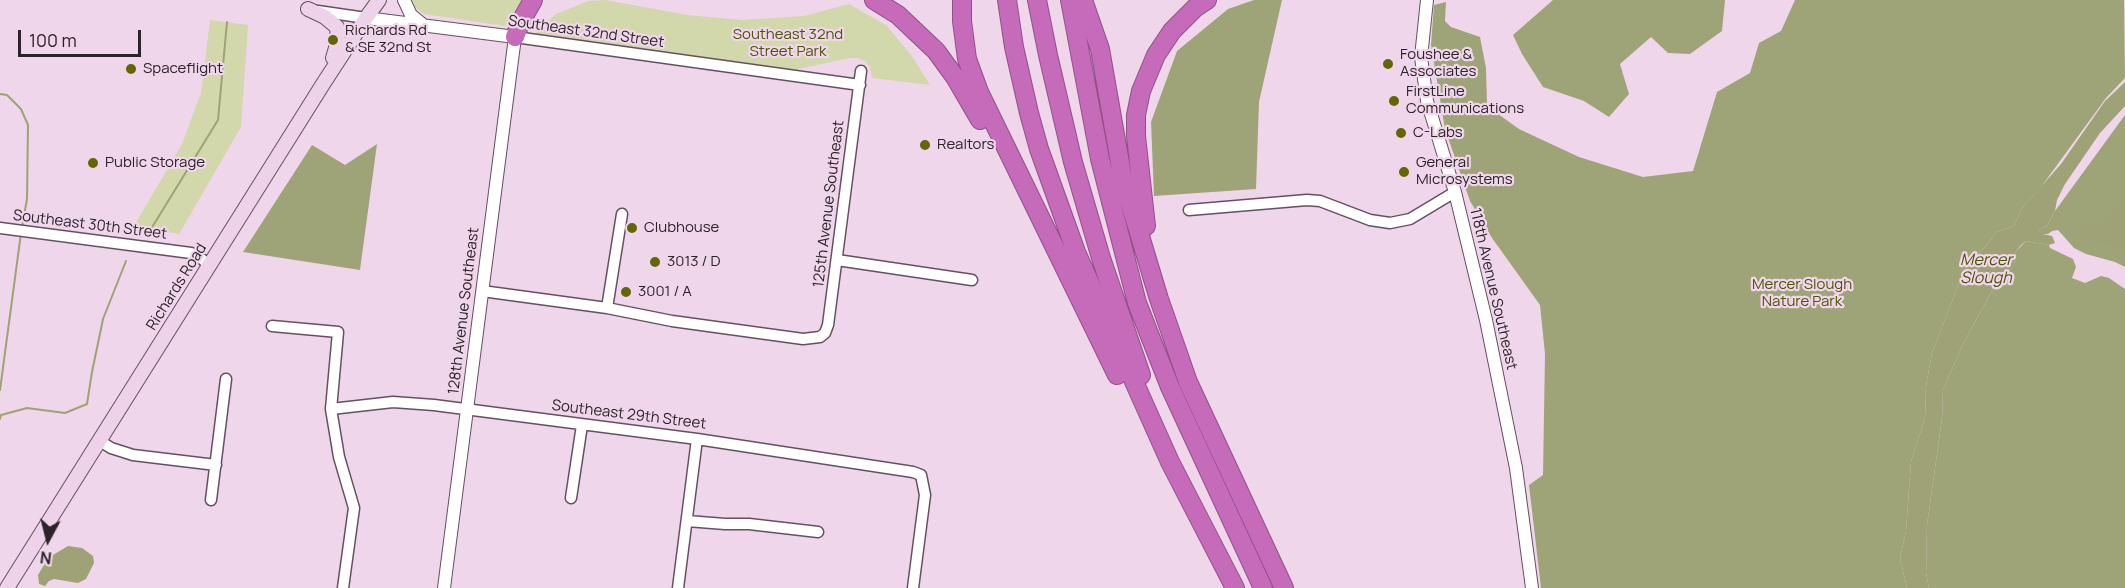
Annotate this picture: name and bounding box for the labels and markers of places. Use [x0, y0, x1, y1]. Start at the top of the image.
place label: Richards Rd & SE 32nd St [345, 22, 431, 57]
marker: Richards Rd & SE 32nd St [326, 33, 340, 47]
place label: Foushee & Associates [1400, 46, 1476, 81]
marker: Foushee & Associates [1381, 57, 1395, 71]
place label: Spaceflight [143, 60, 223, 78]
marker: Spaceflight [124, 62, 138, 76]
place label: FirstLine Communications [1406, 83, 1524, 118]
marker: FirstLine Communications [1387, 94, 1401, 108]
place label: C-Labs [1413, 124, 1463, 142]
marker: C-Labs [1394, 126, 1408, 140]
place label: Realtors [937, 136, 994, 154]
marker: Realtors [918, 138, 932, 152]
place label: Public Storage [105, 154, 205, 172]
place label: General Microsystems [1416, 154, 1513, 189]
marker: Public Storage [86, 156, 100, 170]
marker: General Microsystems [1397, 165, 1411, 179]
place label: Clubhouse [644, 219, 719, 237]
marker: Clubhouse [625, 221, 639, 235]
place label: 3013 / D [667, 253, 720, 271]
marker: 3013 / D [648, 255, 662, 269]
place label: 3001 / A [638, 283, 692, 301]
marker: 3001 / A [619, 285, 633, 299]

